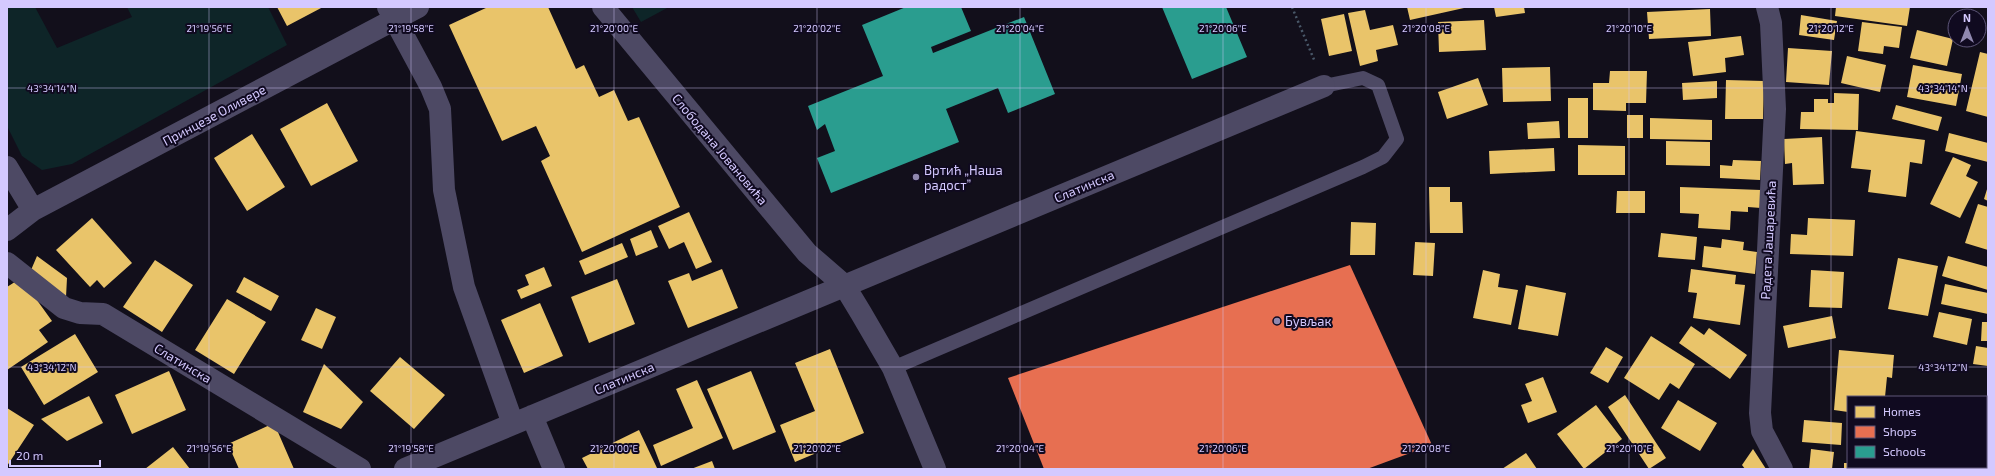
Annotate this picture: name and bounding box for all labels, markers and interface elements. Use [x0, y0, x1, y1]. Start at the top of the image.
north arrow [1947, 8, 1987, 48]
text: N [1963, 11, 1971, 24]
text: 21°19'56"E [186, 22, 232, 34]
text: 21°19'58"E [388, 22, 434, 34]
text: 21°20'00"E [590, 22, 638, 34]
text: 21°20'02"E [793, 22, 841, 34]
text: 21°20'04"E [996, 22, 1045, 34]
text: 21°20'06"E [1199, 22, 1247, 34]
text: 21°20'08"E [1402, 22, 1450, 34]
text: 21°20'10"E [1606, 22, 1652, 34]
text: 21°20'12"E [1808, 22, 1854, 34]
street label: Принцезе Оливере [160, 81, 268, 149]
text: 43°34'14"N [27, 82, 77, 94]
text: 43°34'14"N [1918, 82, 1968, 94]
street label: Слободана Јовановића [669, 90, 771, 208]
place label: Вртић „Наша радост” [924, 162, 1003, 193]
street label: Слатинска [1051, 166, 1117, 206]
marker: Вртић „Наша радост” [911, 172, 921, 182]
street label: Радета Јашаревића [1757, 180, 1779, 300]
place label: Бувљак [1285, 313, 1331, 329]
marker: Бувљак [1272, 316, 1282, 326]
street label: Слатинска [151, 340, 215, 386]
street label: Слатинска [591, 358, 657, 398]
text: 43°34'12"N [27, 361, 77, 373]
text: 43°34'12"N [1918, 361, 1968, 373]
legend [1847, 396, 1987, 468]
text: Homes [1883, 404, 1921, 418]
text: Shops [1883, 424, 1917, 438]
scale bar [10, 442, 100, 468]
text: 21°19'56"E [186, 442, 232, 454]
text: 21°19'58"E [388, 442, 434, 454]
text: 21°20'00"E [590, 442, 638, 454]
text: 21°20'02"E [793, 442, 841, 454]
text: 21°20'04"E [996, 442, 1045, 454]
text: 21°20'06"E [1199, 442, 1247, 454]
text: 21°20'08"E [1402, 442, 1450, 454]
text: 21°20'10"E [1606, 442, 1652, 454]
text: Schools [1883, 444, 1926, 458]
text: 20 m [16, 448, 43, 462]

